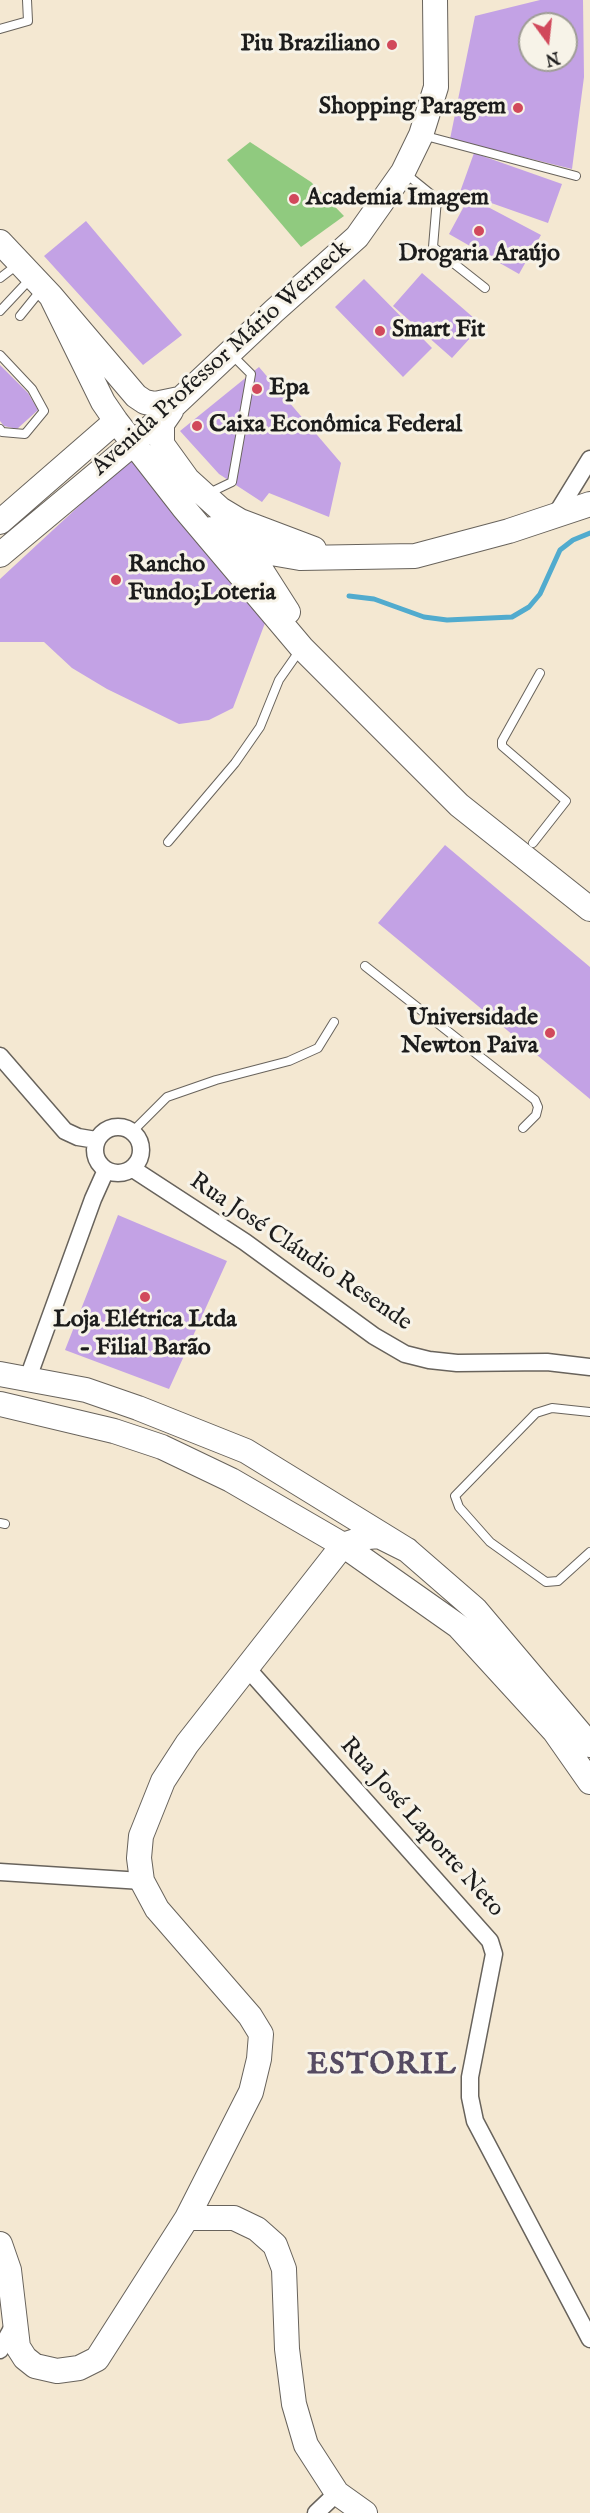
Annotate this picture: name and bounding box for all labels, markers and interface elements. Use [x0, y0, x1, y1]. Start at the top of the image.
north arrow [518, 12, 578, 72]
place label: Piu Braziliano [240, 31, 380, 59]
marker: Piu Braziliano [385, 38, 399, 52]
text: N [543, 46, 561, 69]
place label: Shopping Paragem [319, 94, 506, 122]
marker: Shopping Paragem [511, 101, 525, 115]
place label: Academia Imagem [306, 185, 489, 213]
marker: Academia Imagem [287, 192, 301, 206]
marker: Drogaria Araújo [472, 224, 486, 238]
street label: Avenida Professor Mário Werneck [87, 235, 357, 483]
place label: Drogaria Araújo [398, 241, 560, 269]
place label: Smart Fit [392, 317, 485, 345]
marker: Smart Fit [373, 324, 387, 338]
place label: Epa [269, 375, 309, 403]
marker: Epa [250, 382, 264, 396]
place label: Caixa Econômica Federal [209, 412, 462, 440]
marker: Caixa Econômica Federal [190, 419, 204, 433]
place label: Rancho Fundo;Loteria [128, 552, 276, 608]
marker: Rancho Fundo;Loteria [109, 573, 123, 587]
place label: Universidade Newton Paiva [401, 1005, 538, 1061]
marker: Universidade Newton Paiva [543, 1026, 557, 1040]
street label: Rua José Cláudio Resende [183, 1168, 417, 1338]
marker: Loja Elétrica Ltda - Filial Barão [138, 1290, 152, 1304]
place label: Loja Elétrica Ltda - Filial Barão [53, 1307, 237, 1363]
street label: Rua José Laporte Neto [333, 1732, 509, 1924]
district label: ESTORIL [307, 2049, 457, 2085]

